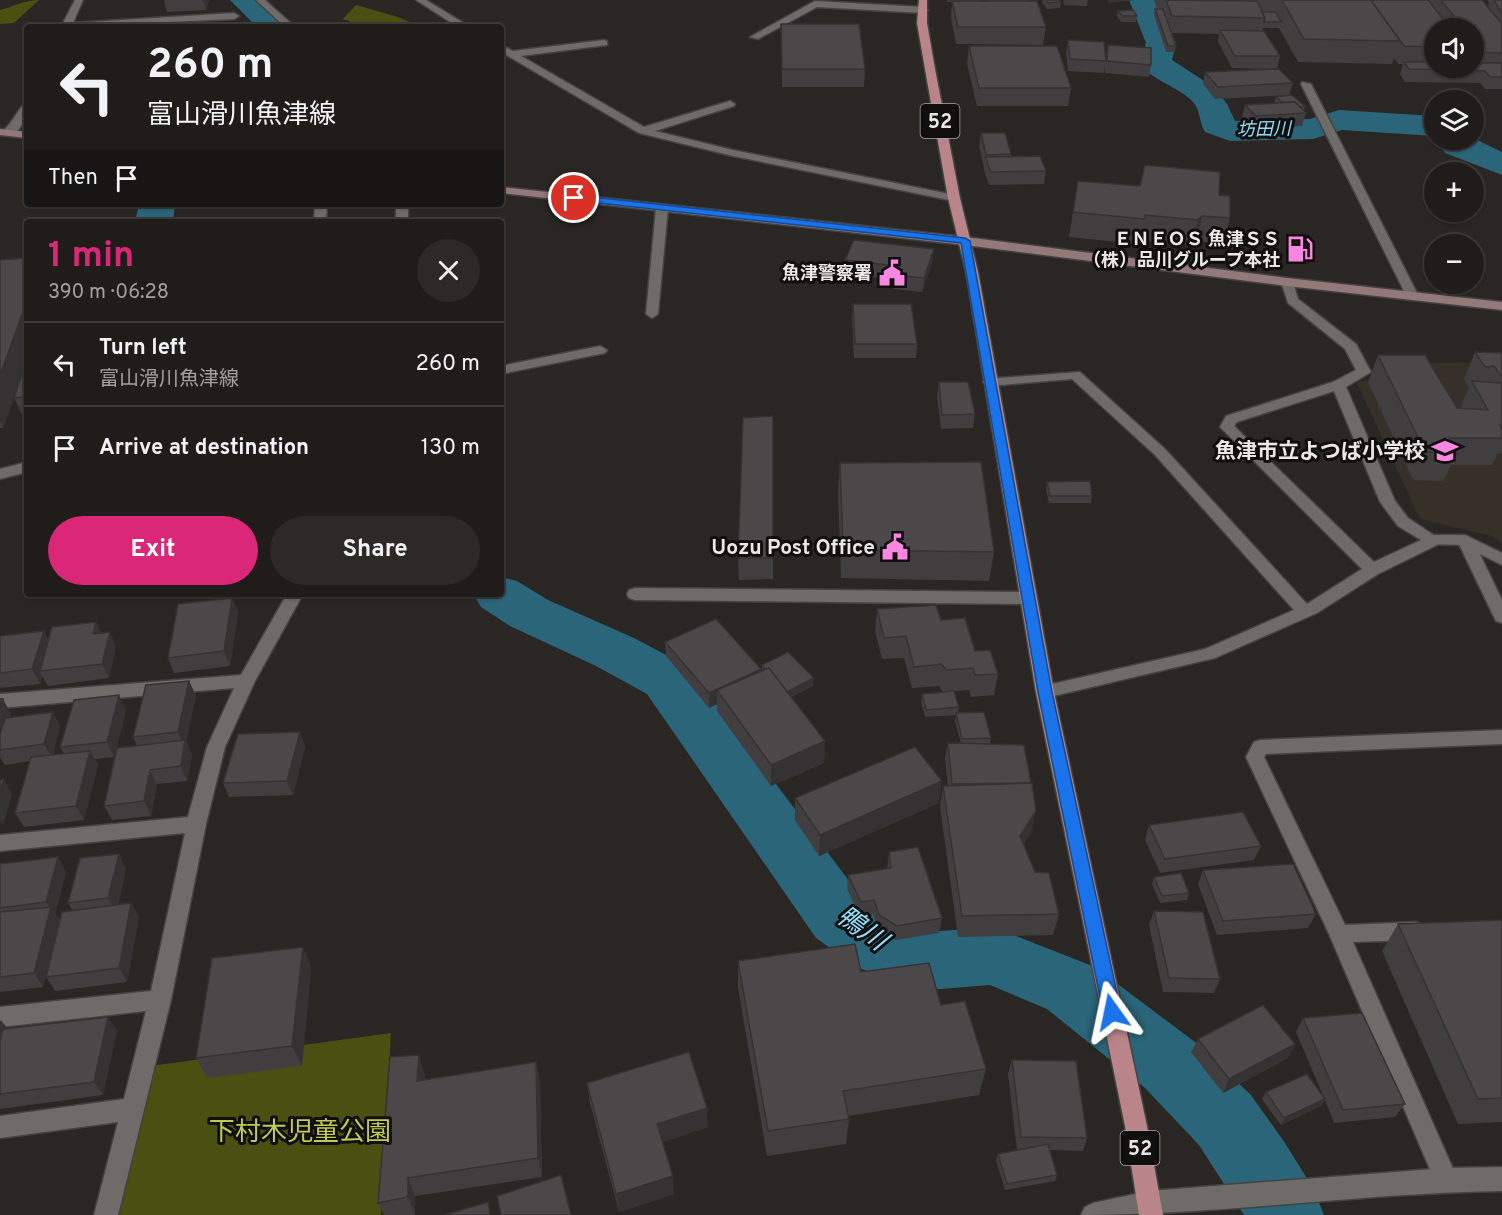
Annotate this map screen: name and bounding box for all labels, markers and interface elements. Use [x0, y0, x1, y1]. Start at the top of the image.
map controls [1424, 18, 1484, 294]
button: sound [1424, 18, 1484, 78]
text: 260 m [147, 40, 273, 93]
icon: left [48, 48, 126, 126]
button: layers [1424, 90, 1484, 150]
text: 富山滑川魚津線 [147, 99, 336, 133]
road number: 52 [920, 104, 960, 138]
water label: 坊田川 [1237, 118, 1293, 142]
icon: arrive [110, 162, 143, 195]
button: + [1424, 162, 1484, 222]
text: Then [48, 165, 98, 192]
pin [548, 172, 599, 223]
icon: arrive [557, 181, 590, 214]
place label: ＥＮＥＯＳ 魚津ＳＳ （株）品川グループ本社 [1083, 228, 1280, 273]
text: 1 min [48, 234, 134, 280]
fuel station icon: ＥＮＥＯＳ 魚津ＳＳ （株）品川グループ本社 [1285, 234, 1315, 264]
button: − [1424, 234, 1484, 294]
button: close [417, 239, 480, 302]
public building icon: 魚津警察署 [877, 258, 907, 288]
place label: 魚津警察署 [782, 262, 872, 286]
text: 390 m · 06:28 [48, 280, 169, 306]
text: Turn left [99, 335, 187, 362]
icon: left [48, 348, 81, 381]
text: 260 m [415, 351, 480, 378]
text: 富山滑川魚津線 [99, 367, 239, 393]
icon: arrive [48, 432, 81, 465]
text: Arrive at destination [99, 435, 309, 462]
text: 130 m [421, 435, 480, 462]
school or university icon: 魚津市立よつば小学校 [1430, 436, 1460, 466]
place label: 魚津市立よつば小学校 [1215, 439, 1425, 466]
button: Exit [48, 516, 258, 585]
button: Share [270, 516, 480, 585]
public building icon: Uozu Post Office [880, 532, 910, 562]
place label: Uozu Post Office [711, 535, 875, 562]
water label: 鴨川 [829, 900, 895, 961]
position arrow [1080, 980, 1144, 1044]
park label: 下村木児童公園 [209, 1117, 391, 1150]
road number: 52 [1120, 1131, 1160, 1165]

